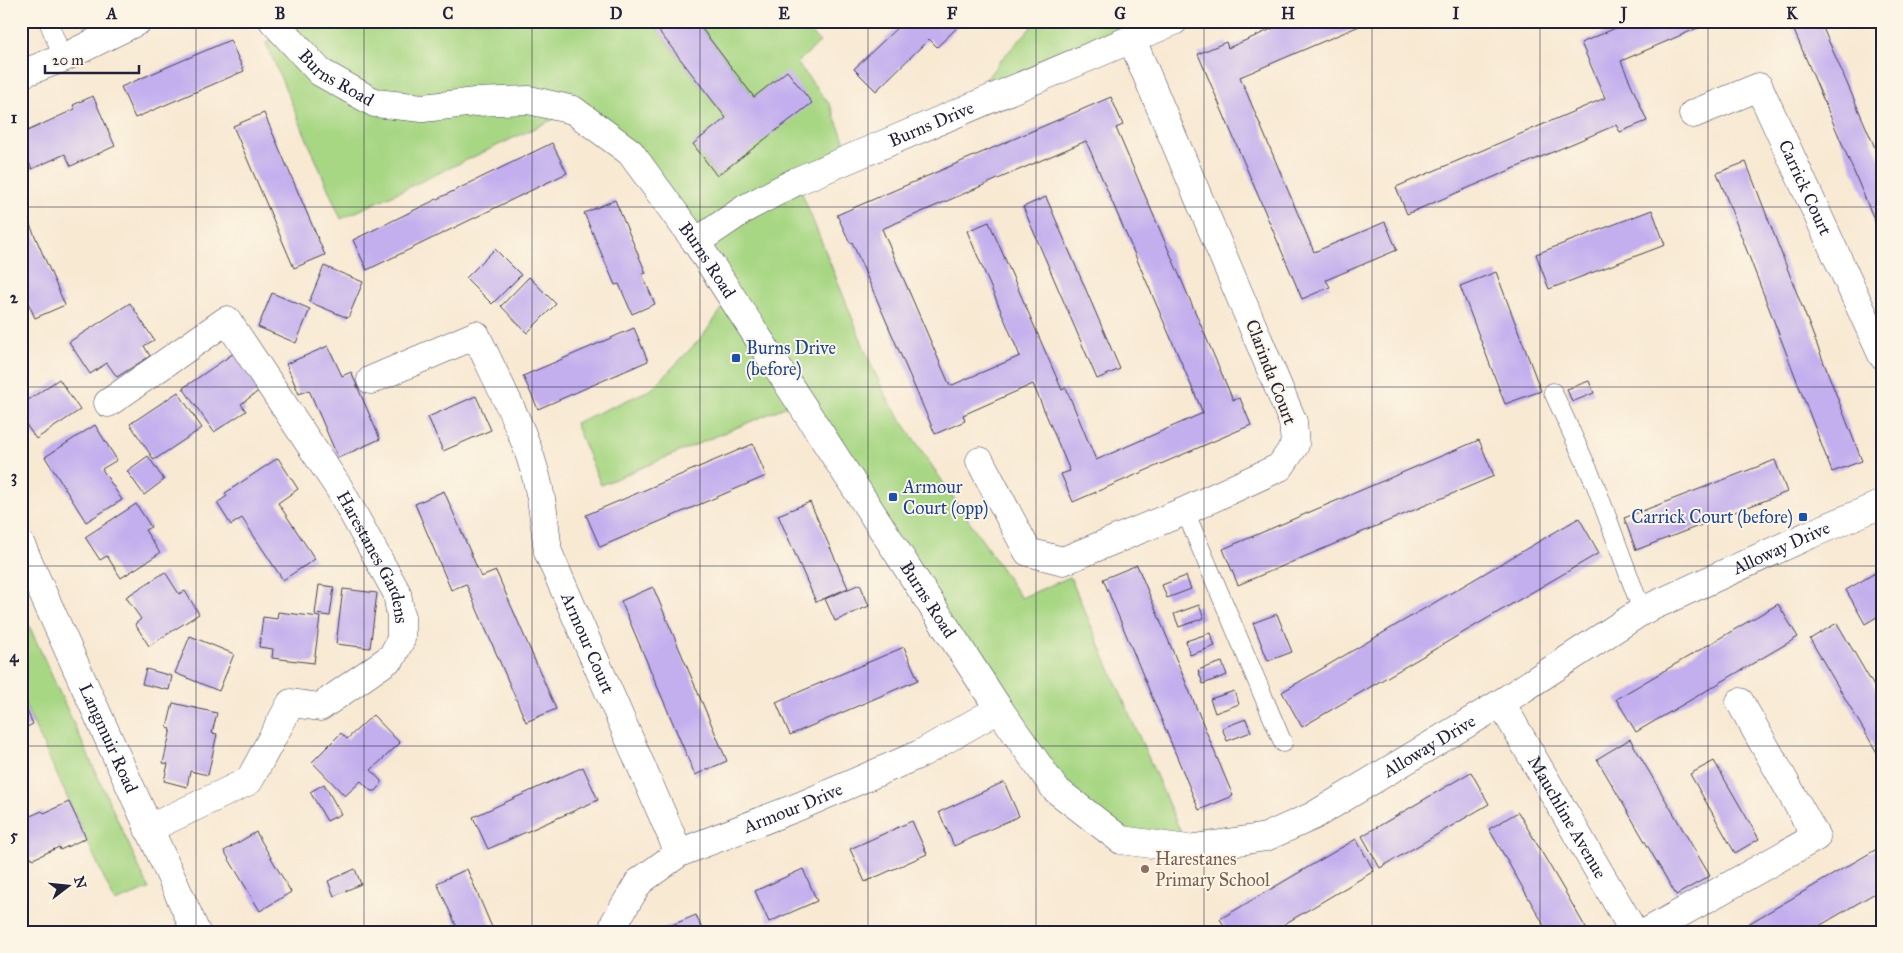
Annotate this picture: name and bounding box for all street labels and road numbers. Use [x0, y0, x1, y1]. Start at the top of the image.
street label: Burns Road [294, 45, 378, 111]
street label: Burns Drive [885, 96, 977, 152]
street label: Carrick Court [1774, 137, 1837, 239]
street label: Burns Road [674, 218, 740, 302]
street label: Clarinda Court [1241, 316, 1301, 428]
street label: Harestanes Gardens [332, 487, 412, 624]
street label: Alloway Drive [1728, 517, 1833, 580]
street label: Burns Road [895, 557, 961, 642]
street label: Armour Court [556, 588, 619, 697]
street label: Langmuir Road [74, 680, 143, 796]
street label: Alloway Drive [1378, 710, 1479, 783]
street label: Mauchline Avenue [1523, 752, 1612, 883]
street label: Armour Drive [739, 778, 846, 838]

